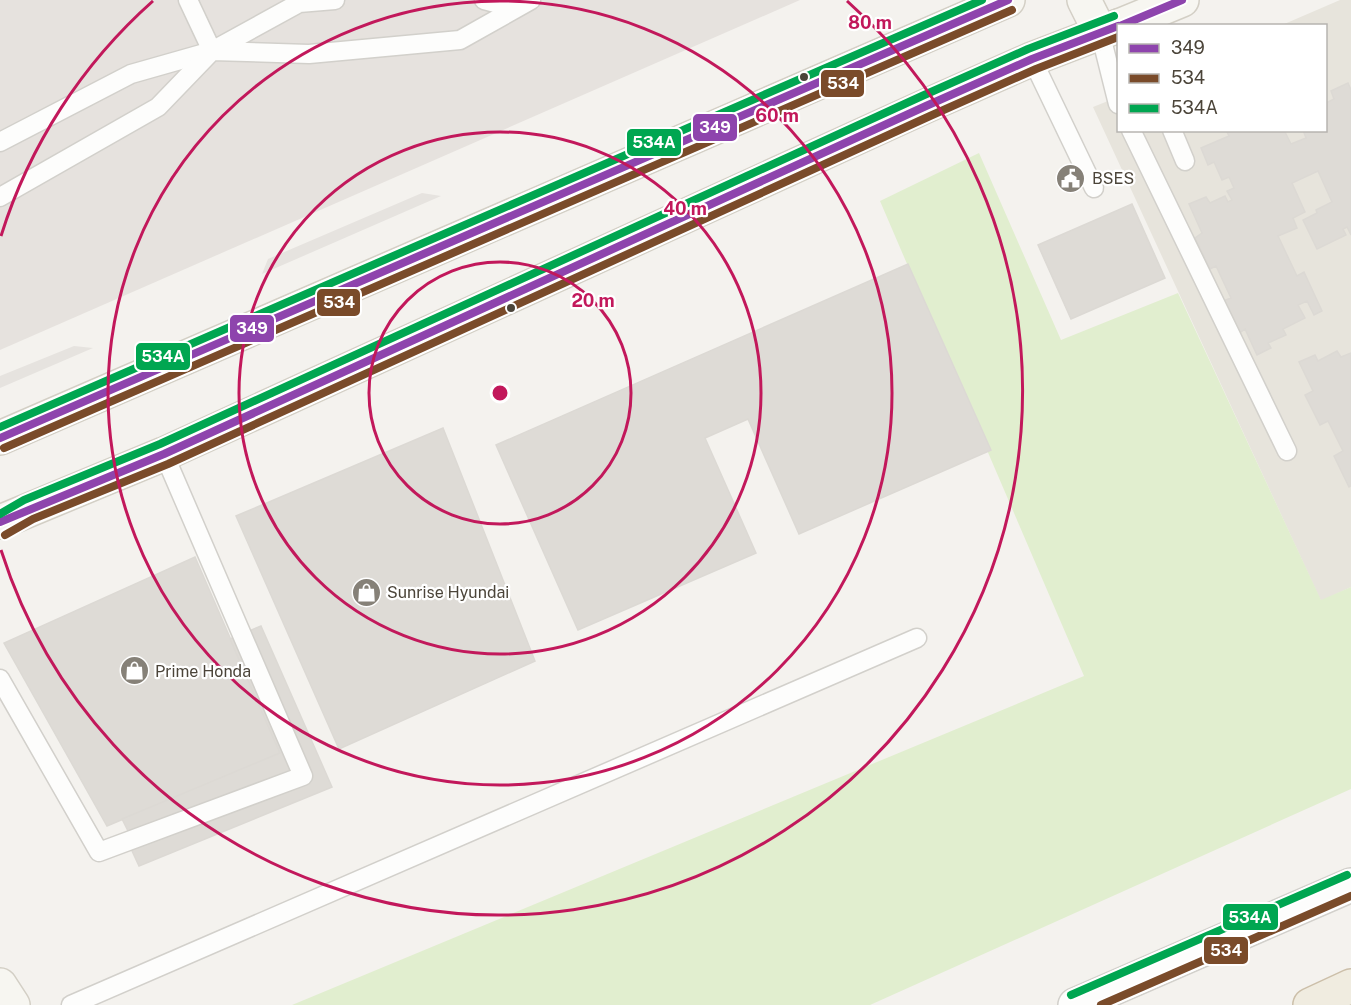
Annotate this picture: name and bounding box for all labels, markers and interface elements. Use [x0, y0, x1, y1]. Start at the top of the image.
text: 80 m [848, 12, 892, 33]
legend [1117, 24, 1327, 132]
text: 349 [1171, 37, 1205, 58]
text: 534 [1171, 67, 1205, 88]
line badge: 534 [820, 69, 865, 98]
unlabelled marker [798, 71, 810, 83]
text: 534 [827, 74, 859, 93]
text: 534A [1171, 97, 1218, 118]
text: 60 m [755, 105, 799, 126]
line badge: 349 [692, 113, 738, 142]
text: 349 [699, 118, 731, 137]
line badge: 534A [626, 128, 682, 157]
text: 534A [632, 133, 676, 152]
public building icon: BSES [1055, 162, 1087, 194]
place label: BSES [1092, 169, 1134, 188]
text: 40 m [663, 198, 707, 219]
line badge: 534 [316, 288, 361, 317]
text: 20 m [571, 290, 615, 311]
text: 534 [323, 293, 355, 312]
unlabelled marker [505, 302, 517, 314]
line badge: 349 [229, 314, 275, 343]
text: 349 [236, 319, 268, 338]
line badge: 534A [135, 342, 191, 371]
text: 534A [141, 347, 185, 366]
centre of rings [490, 383, 510, 403]
shop icon: Sunrise Hyundai [350, 576, 382, 608]
place label: Sunrise Hyundai [387, 583, 509, 602]
shop icon: Prime Honda [118, 655, 150, 687]
place label: Prime Honda [155, 662, 251, 681]
line badge: 534A [1222, 903, 1279, 931]
text: 534A [1228, 908, 1272, 927]
line badge: 534 [1203, 936, 1249, 965]
text: 534 [1210, 941, 1242, 960]

